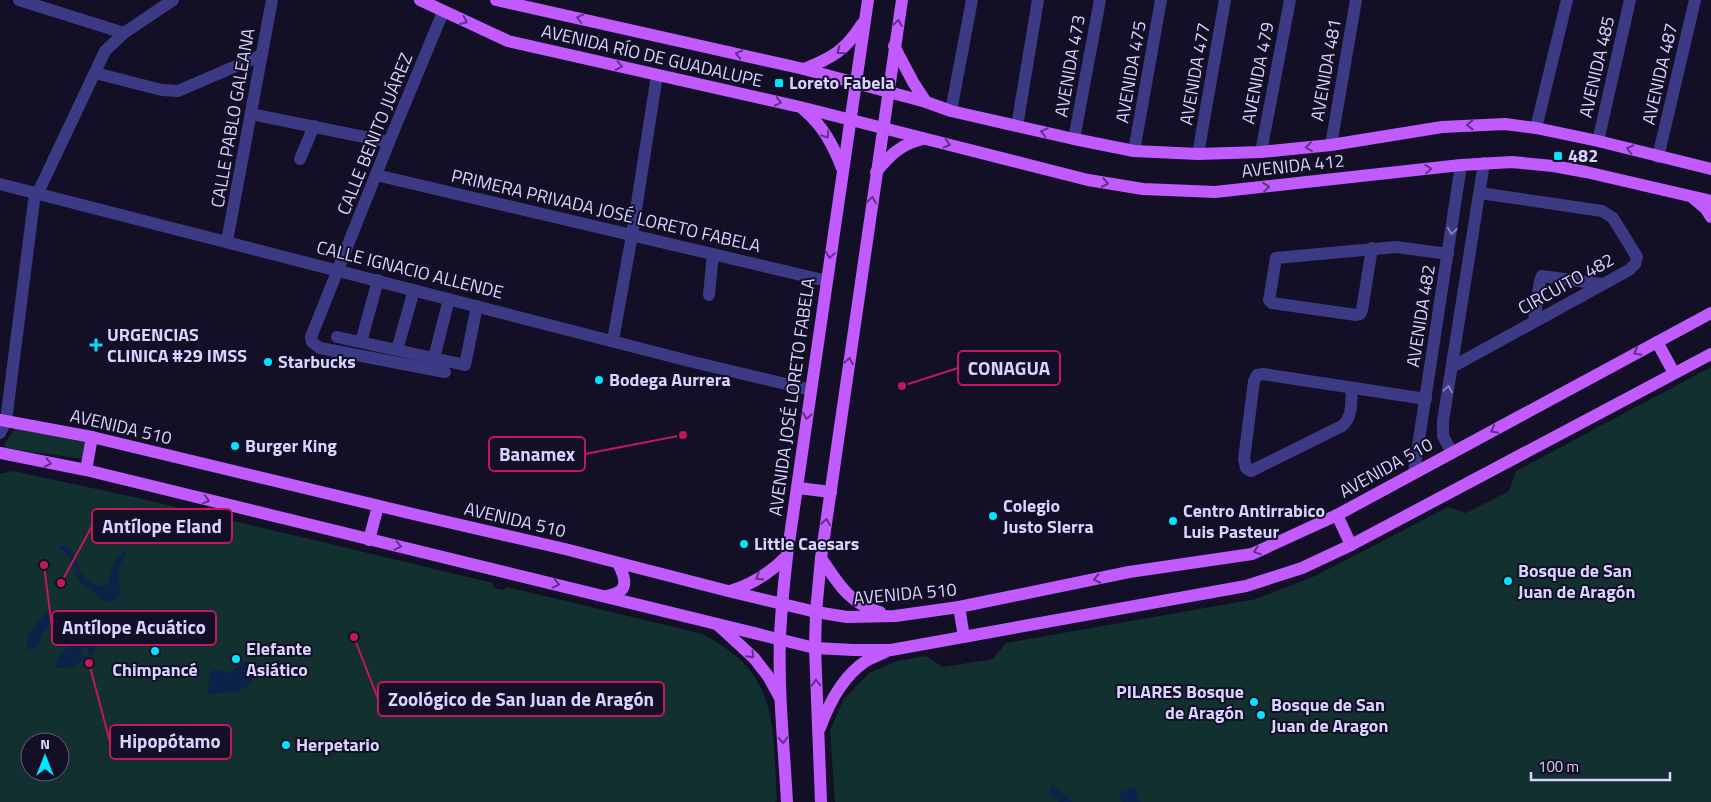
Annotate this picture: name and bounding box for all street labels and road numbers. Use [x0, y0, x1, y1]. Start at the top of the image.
street label: AVENIDA 473 [1047, 13, 1092, 119]
street label: AVENIDA 485 [1572, 13, 1621, 120]
street label: AVENIDA RÍO DE GUADALUPE [539, 17, 765, 94]
street label: AVENIDA 481 [1303, 17, 1348, 123]
street label: AVENIDA 475 [1108, 19, 1153, 125]
street label: AVENIDA 479 [1234, 20, 1281, 126]
street label: AVENIDA 487 [1635, 20, 1684, 127]
street label: AVENIDA 477 [1172, 21, 1217, 127]
street label: CALLE PABLO GALEANA [203, 26, 262, 210]
street label: CALLE BENITO JUÁREZ [330, 49, 419, 219]
street label: AVENIDA 412 [1240, 147, 1346, 184]
street label: PRIMERA PRIVADA JOSÉ LORETO FABELA [449, 162, 764, 259]
street label: CALLE IGNACIO ALLENDE [314, 233, 506, 306]
street label: CIRCUITO 482 [1513, 246, 1619, 321]
street label: AVENIDA 482 [1399, 263, 1442, 369]
street label: AVENIDA JOSÉ LORETO FABELA [761, 276, 822, 518]
street label: AVENIDA 510 [68, 402, 175, 451]
street label: AVENIDA 510 [1334, 431, 1438, 504]
street label: AVENIDA 510 [462, 495, 569, 544]
street label: AVENIDA 510 [852, 576, 958, 611]

